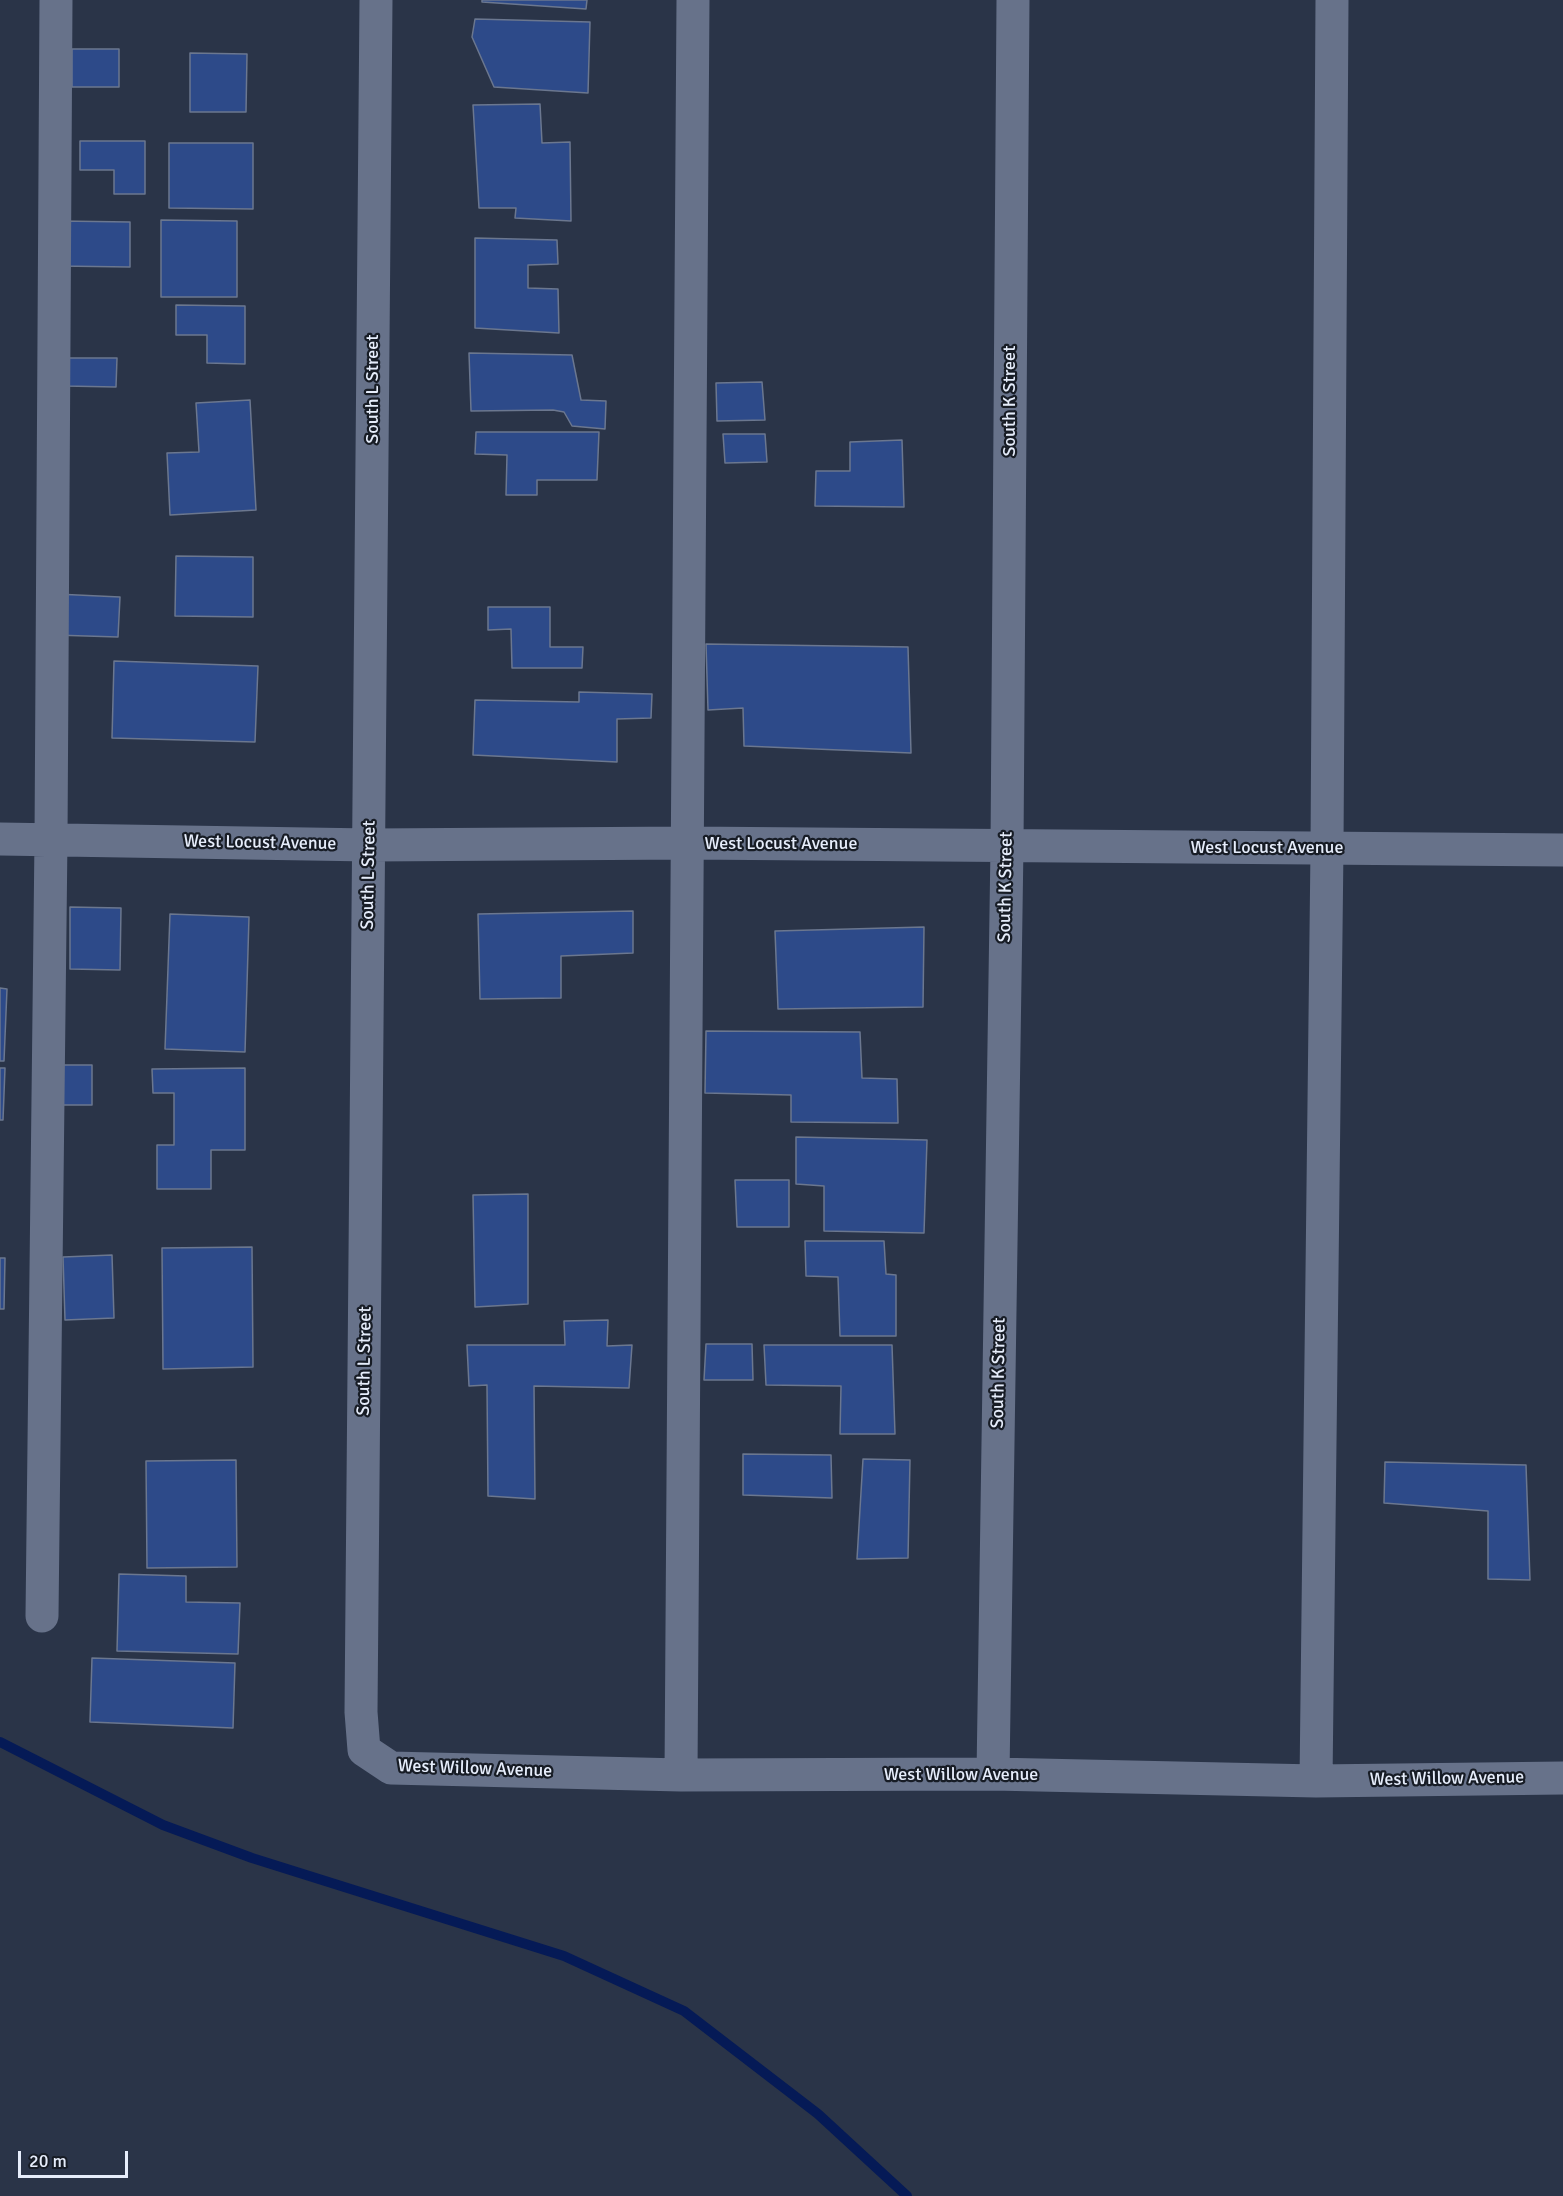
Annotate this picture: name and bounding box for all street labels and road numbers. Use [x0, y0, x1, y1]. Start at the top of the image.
street label: South L Street [362, 334, 384, 444]
street label: South K Street [999, 346, 1021, 456]
street label: South L Street [357, 820, 381, 930]
street label: West Locust Avenue [183, 831, 337, 855]
street label: South K Street [994, 831, 1018, 943]
street label: West Locust Avenue [705, 833, 857, 855]
street label: West Locust Avenue [1191, 837, 1343, 859]
street label: South L Street [353, 1306, 377, 1416]
street label: South K Street [987, 1317, 1011, 1429]
street label: West Willow Avenue [397, 1756, 553, 1782]
street label: West Willow Avenue [884, 1764, 1038, 1786]
street label: West Willow Avenue [1370, 1767, 1524, 1791]

